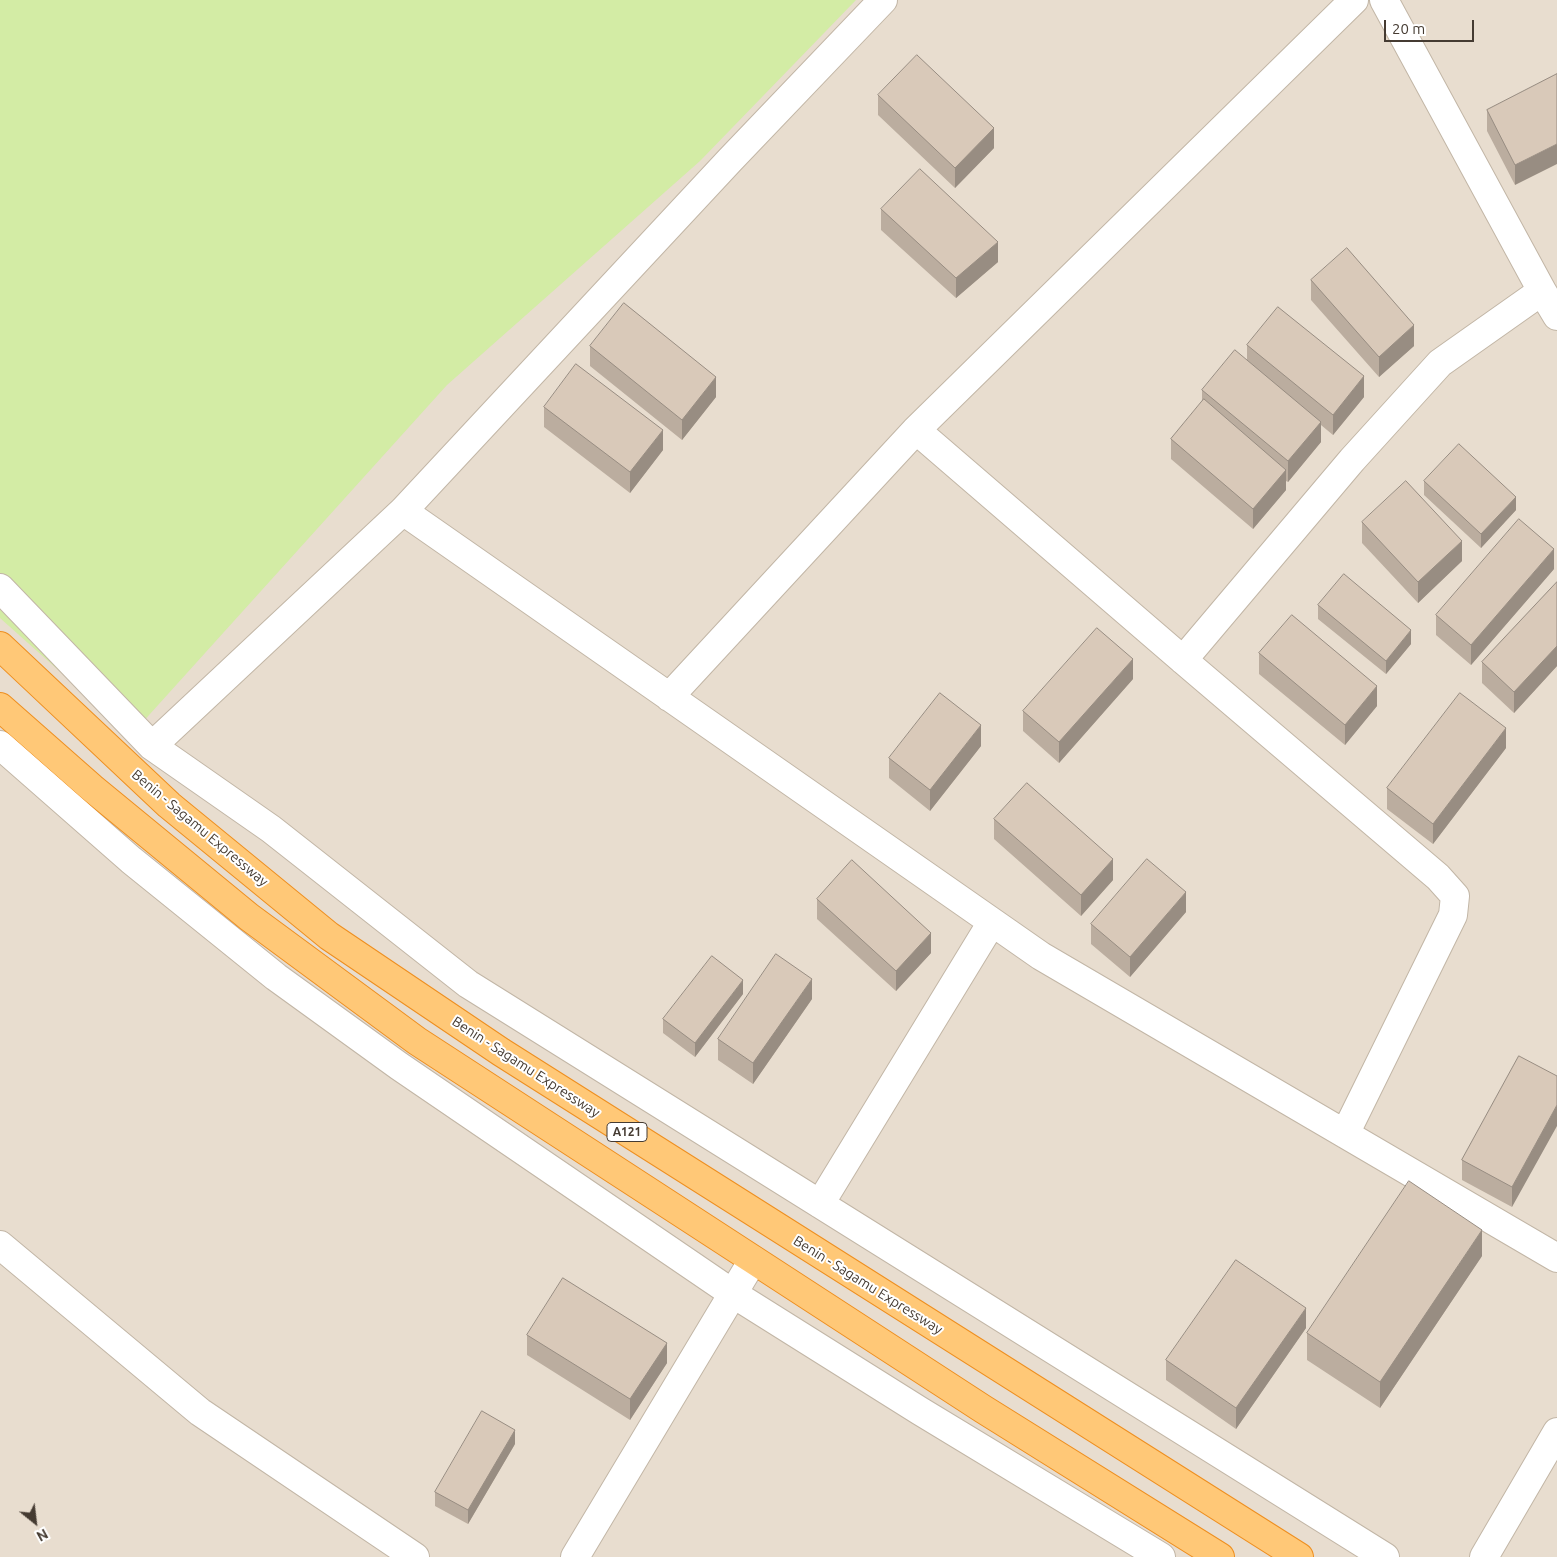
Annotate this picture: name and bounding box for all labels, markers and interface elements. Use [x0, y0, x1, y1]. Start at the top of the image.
scale bar [1387, 10, 1477, 42]
text: 20 m [1392, 20, 1425, 37]
street label: Benin - Sagamu Expressway [128, 766, 272, 890]
street label: Benin - Sagamu Expressway [449, 1013, 603, 1121]
road number: A121 [607, 1122, 647, 1142]
street label: Benin - Sagamu Expressway [790, 1232, 946, 1338]
north arrow [10, 1497, 60, 1547]
text: N [34, 1526, 51, 1545]

